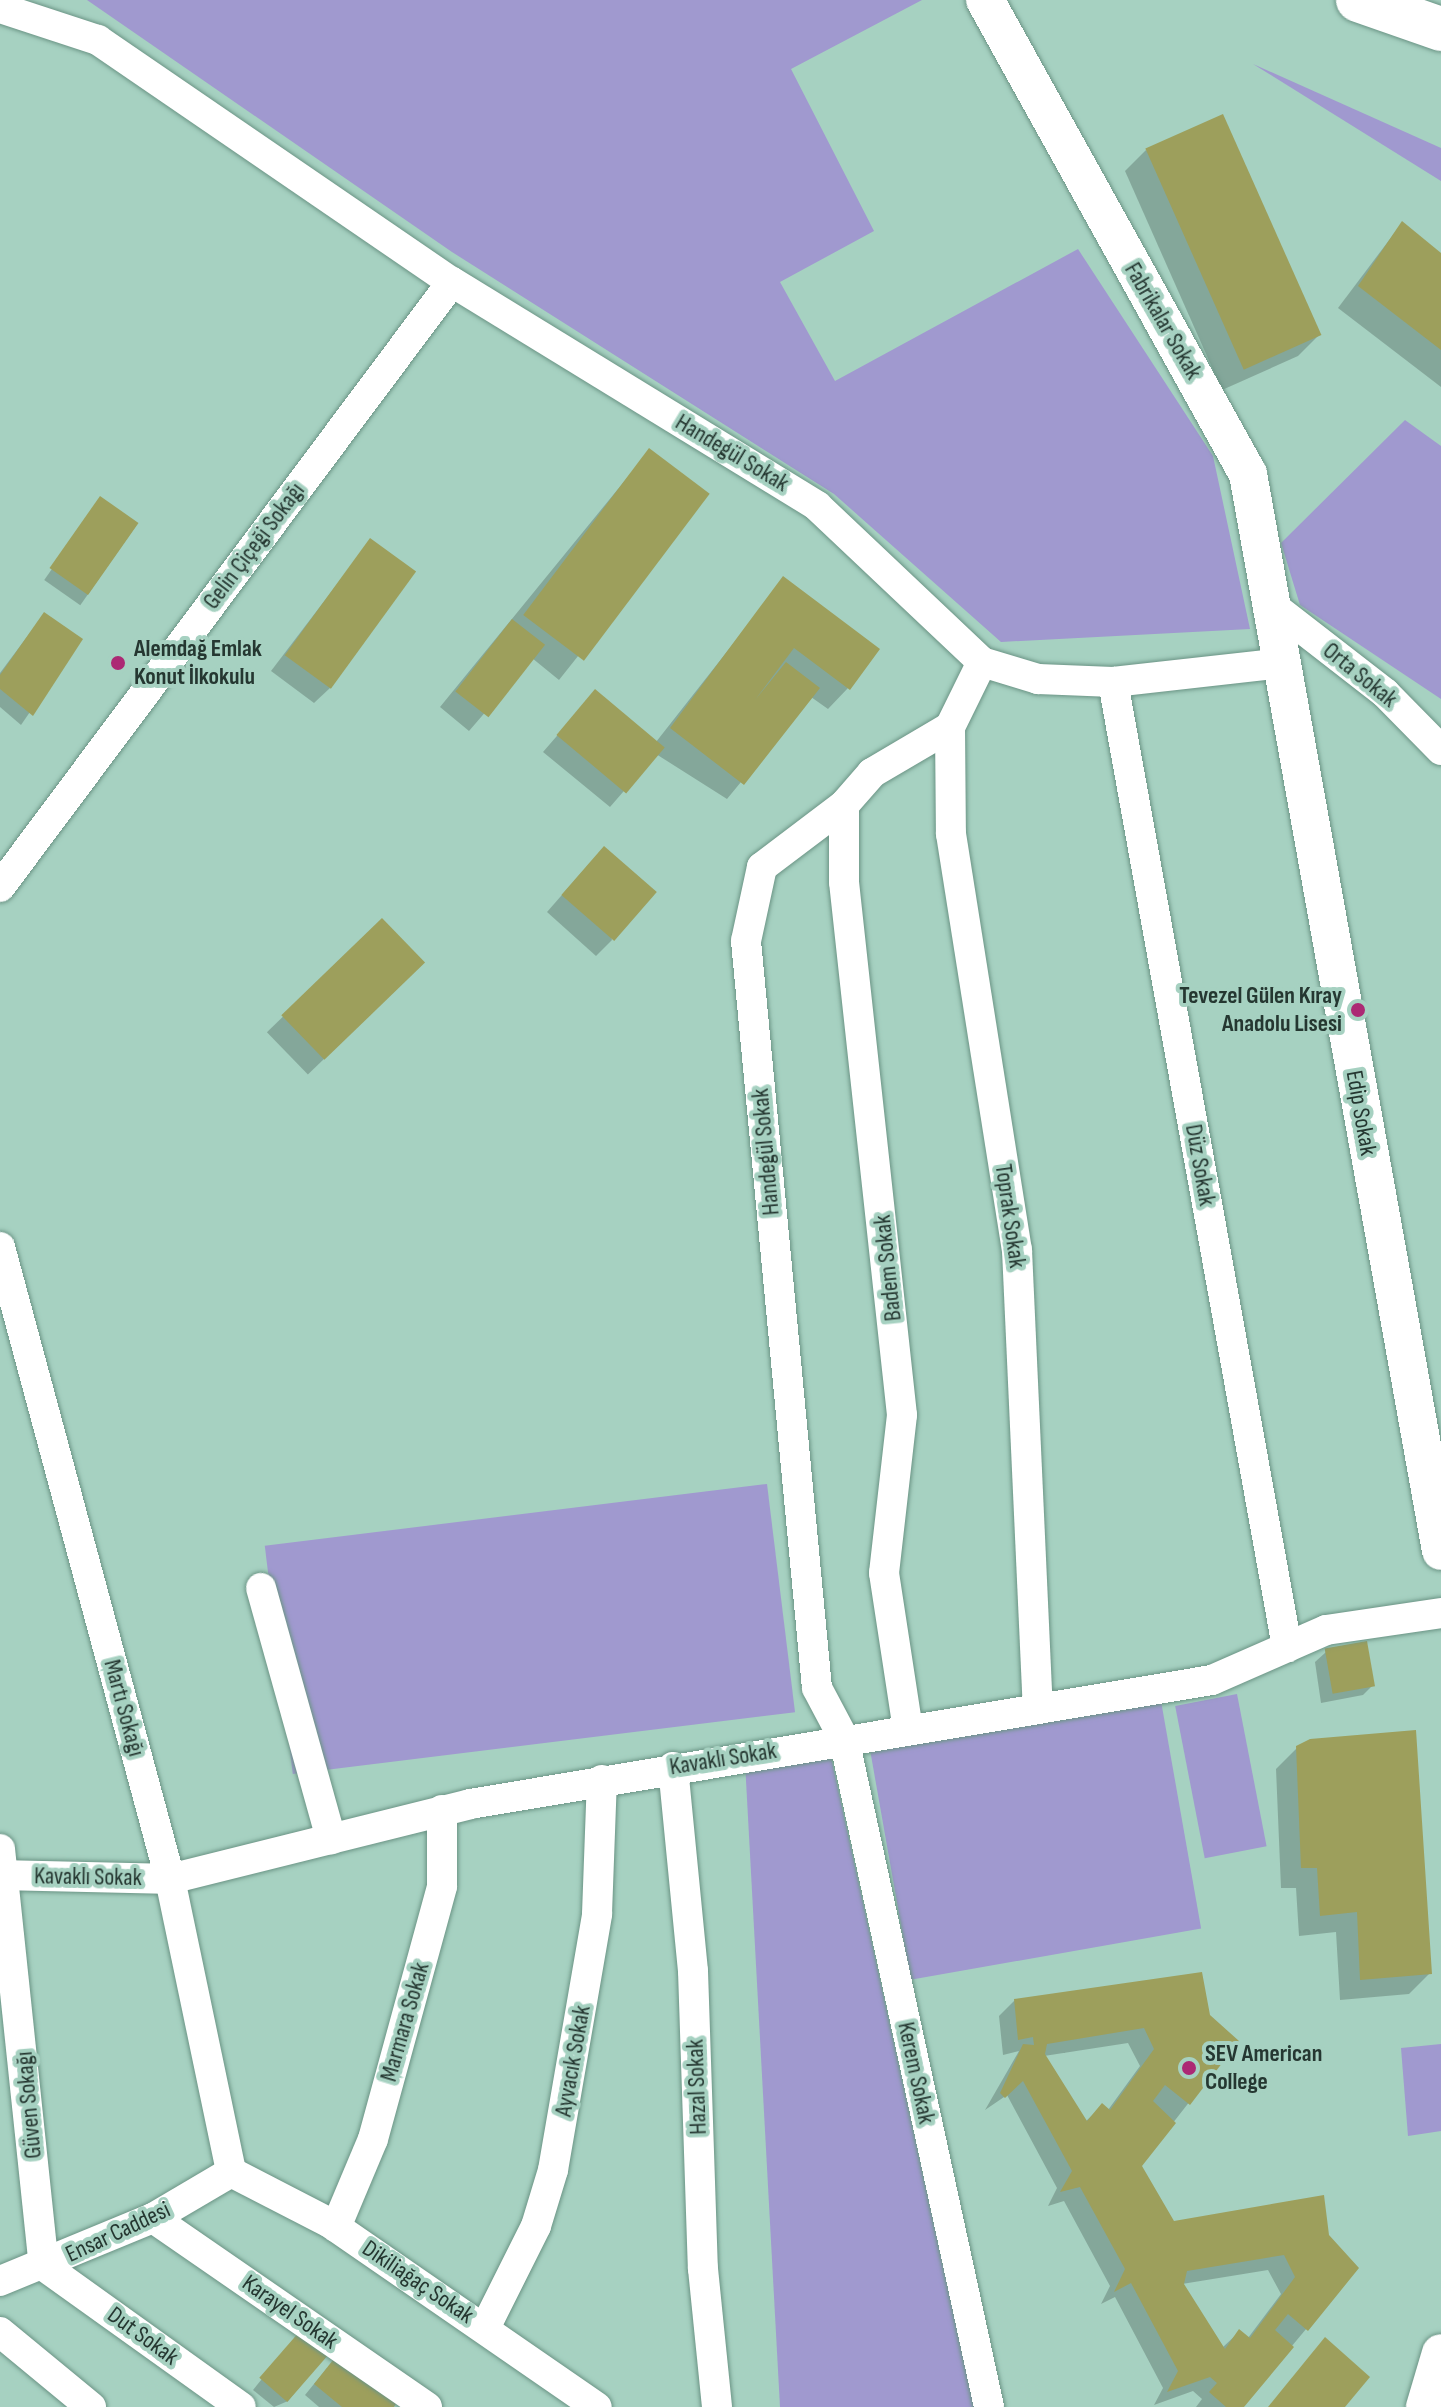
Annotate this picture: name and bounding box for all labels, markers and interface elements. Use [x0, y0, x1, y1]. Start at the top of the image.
street label: Fabrikalar Sokak [1118, 258, 1208, 384]
street label: Handegül Sokak [670, 408, 794, 498]
street label: Gelin Çiçeği Sokağı [197, 477, 311, 615]
place label: Alemdağ Emlak Konut İlkokulu [134, 635, 262, 691]
street label: Orta Sokak [1317, 636, 1403, 714]
marker: Alemdağ Emlak Konut İlkokulu [109, 654, 127, 672]
place label: Tevezel Gülen Kıray Anadolu Lisesi [1179, 982, 1342, 1038]
marker: Tevezel Gülen Kıray Anadolu Lisesi [1349, 1001, 1367, 1019]
street label: Edip Sokak [1339, 1068, 1383, 1158]
street label: Handegül Sokak [746, 1087, 786, 1217]
street label: Düz Sokak [1179, 1122, 1221, 1208]
street label: Toprak Sokak [988, 1162, 1032, 1270]
street label: Badem Sokak [868, 1213, 908, 1323]
street label: Martı Sokağı [97, 1656, 151, 1760]
street label: Kavaklı Sokak [668, 1736, 778, 1782]
street label: Kavaklı Sokak [34, 1862, 142, 1892]
street label: Marmara Sokak [374, 1959, 436, 2085]
street label: Ayvacık Sokak [549, 2003, 597, 2119]
street label: Kerem Sokak [891, 2019, 941, 2127]
street label: Hazal Sokak [681, 2039, 713, 2135]
place label: SEV American College [1205, 2040, 1322, 2096]
street label: Güven Sokağı [10, 2050, 48, 2160]
marker: SEV American College [1180, 2059, 1198, 2077]
street label: Ensar Caddesi [61, 2195, 175, 2269]
street label: Dikiliağaç Sokak [357, 2234, 479, 2330]
street label: Karayel Sokak [237, 2269, 343, 2355]
street label: Dut Sokak [102, 2301, 184, 2371]

